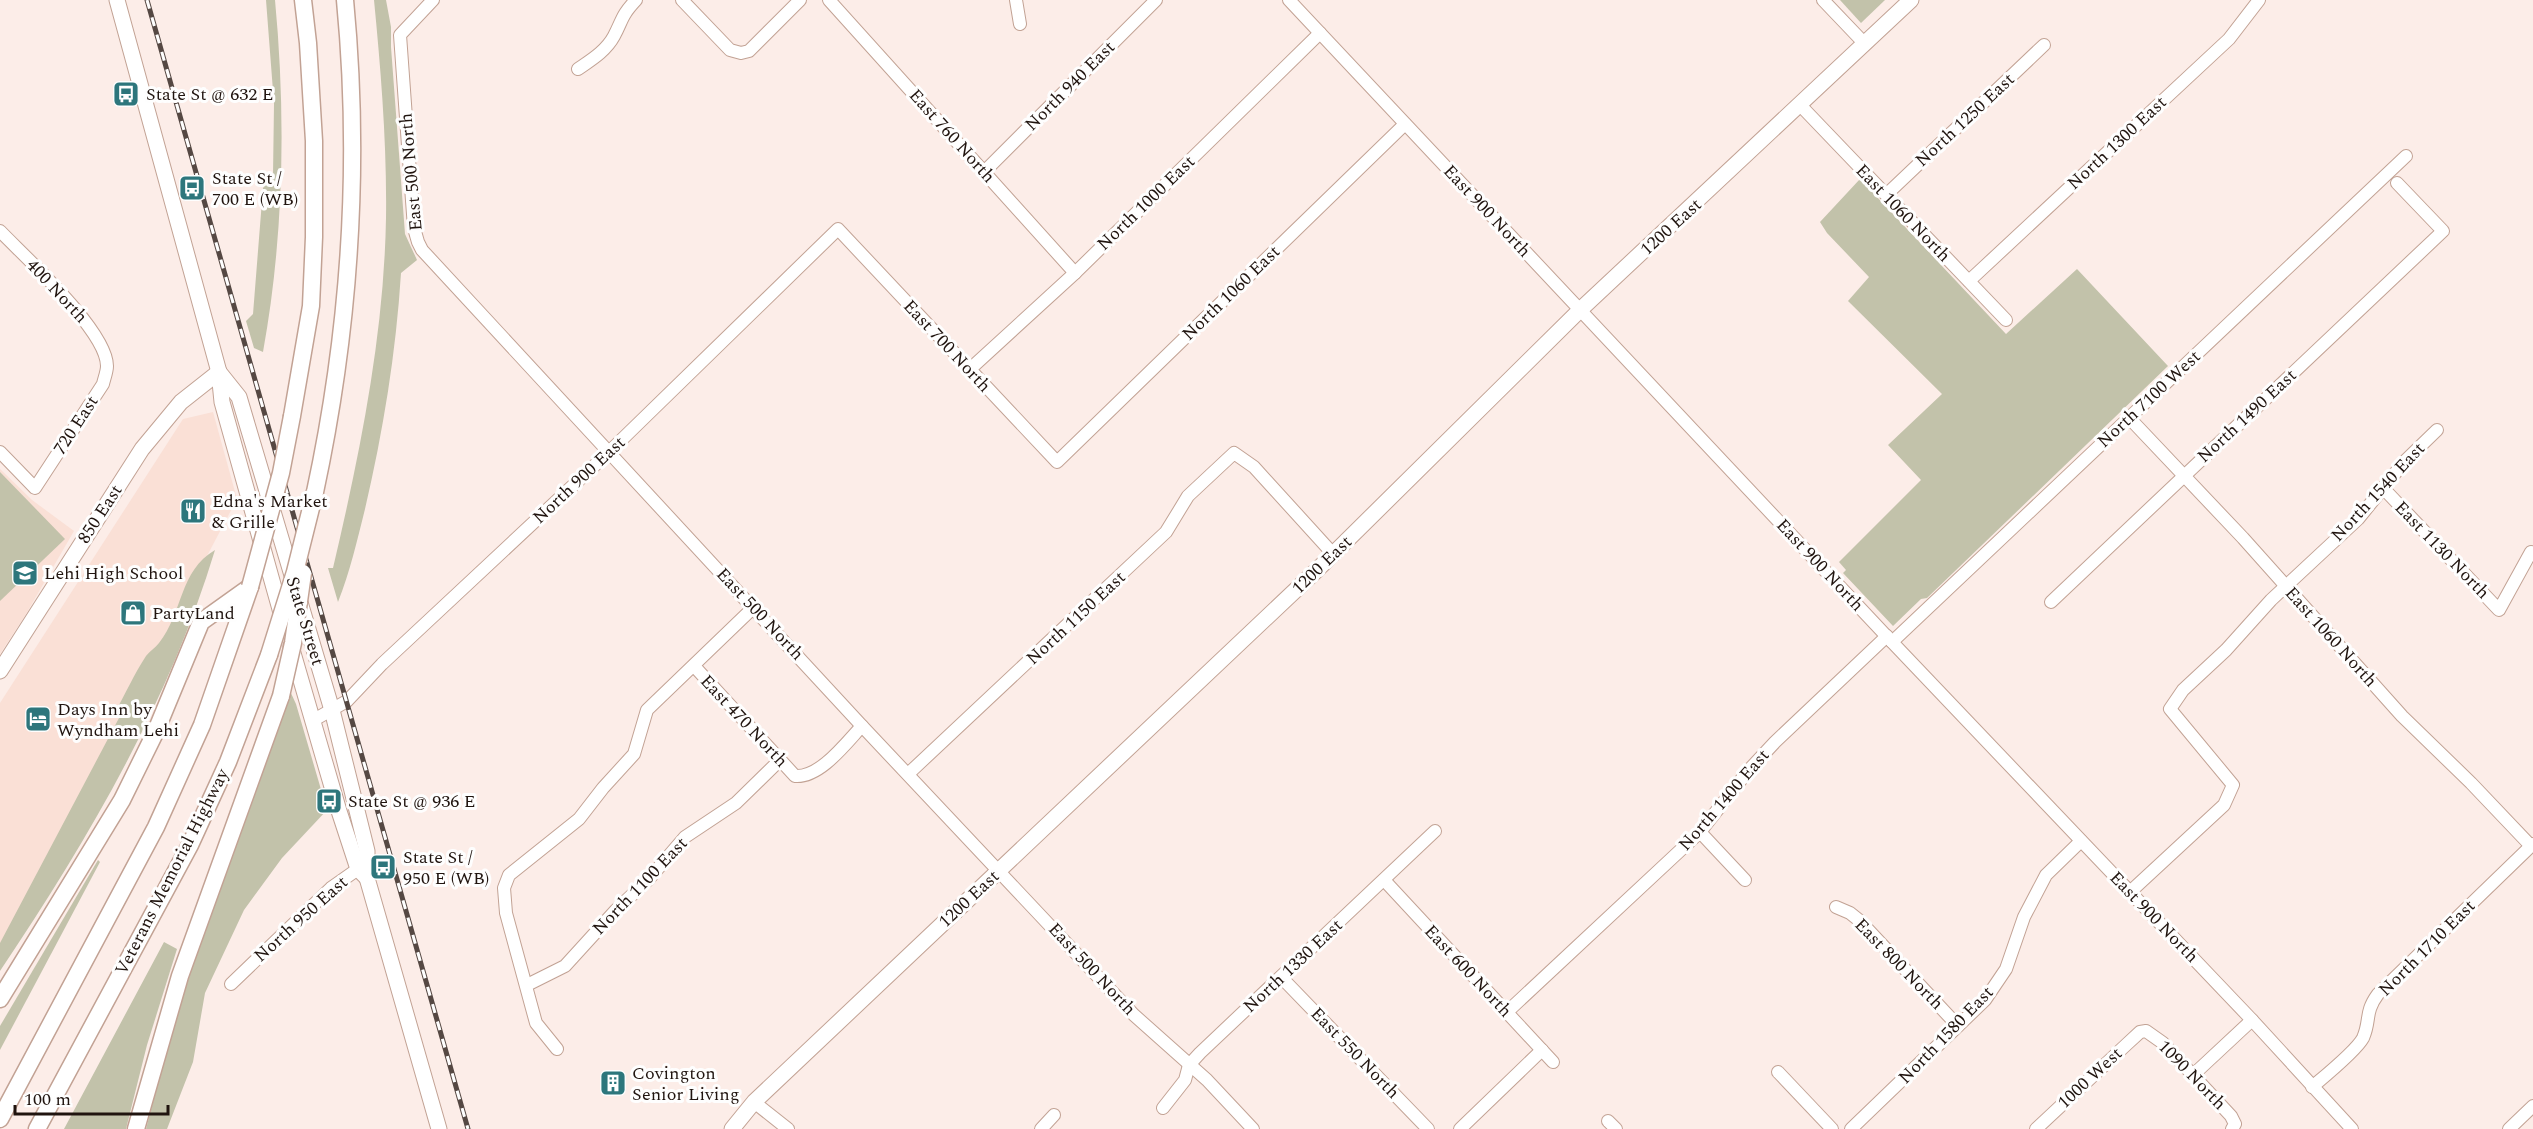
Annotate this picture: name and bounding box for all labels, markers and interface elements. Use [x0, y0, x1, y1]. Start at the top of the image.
street label: North 940 East [1019, 35, 1121, 137]
street label: North 1250 East [1909, 67, 2021, 173]
bus stop icon: State St @ 632 E [111, 79, 141, 109]
place label: State St @ 632 E [146, 81, 273, 108]
street label: East 760 North [902, 83, 1002, 189]
street label: North 1300 East [2061, 90, 2173, 196]
street label: East 500 North [392, 112, 430, 232]
street label: North 1000 East [1091, 149, 1201, 257]
street label: East 900 North [1437, 158, 1537, 264]
street label: East 1060 North [1849, 158, 1957, 268]
place label: State St / 700 E (WB) [212, 165, 298, 213]
bus stop icon: State St / 700 E (WB) [177, 173, 207, 203]
street label: 1200 East [1634, 192, 1708, 262]
street label: North 1060 East [1176, 239, 1286, 347]
street label: 400 North [20, 253, 94, 329]
street label: East 700 North [897, 293, 997, 399]
street label: North 7100 West [2091, 344, 2207, 454]
street label: North 1490 East [2191, 363, 2303, 469]
street label: 720 East [47, 390, 105, 460]
street label: North 900 East [526, 430, 632, 530]
street label: North 1540 East [2325, 436, 2431, 548]
street label: 850 East [71, 479, 129, 549]
place label: Edna's Market & Grille [212, 488, 328, 536]
street label: East 1130 North [2388, 495, 2496, 605]
restaurant icon: Edna's Market & Grille [178, 496, 208, 526]
street label: East 900 North [1770, 512, 1870, 618]
street label: 1200 East [1286, 529, 1358, 601]
school or university icon: Lehi High School [10, 558, 40, 588]
place label: Lehi High School [44, 560, 183, 587]
street label: East 500 North [710, 561, 810, 667]
street label: North 1150 East [1020, 565, 1132, 671]
street label: State Street [279, 573, 331, 669]
street label: East 1060 North [2278, 581, 2384, 693]
shop icon: PartyLand [118, 598, 148, 628]
place label: PartyLand [152, 600, 235, 627]
street label: East 470 North [694, 668, 794, 774]
place label: Days Inn by Wyndham Lehi [57, 696, 179, 744]
hotel icon: Days Inn by Wyndham Lehi [23, 704, 53, 734]
street label: North 1400 East [1672, 743, 1776, 857]
street label: Veterans Memorial Highway [108, 763, 237, 980]
bus stop icon: State St @ 936 E [314, 786, 344, 816]
place label: State St @ 936 E [348, 788, 475, 815]
street label: North 1100 East [586, 831, 694, 941]
place label: State St / 950 E (WB) [403, 844, 489, 892]
bus stop icon: State St / 950 E (WB) [368, 852, 398, 882]
street label: 1200 East [932, 864, 1006, 934]
street label: East 900 North [2103, 865, 2205, 969]
street label: North 950 East [248, 869, 354, 969]
street label: North 1710 East [2372, 893, 2482, 1003]
street label: East 800 North [1848, 912, 1950, 1016]
street label: North 1330 East [1237, 913, 1349, 1019]
street label: East 500 North [1042, 916, 1142, 1022]
street label: East 600 North [1418, 918, 1518, 1024]
street label: North 1580 East [1892, 980, 2000, 1090]
street label: East 550 North [1304, 1001, 1406, 1105]
street label: 1090 North [2152, 1034, 2232, 1116]
street label: 1000 West [2051, 1041, 2129, 1115]
place label: Covington Senior Living [632, 1060, 740, 1108]
building icon: Covington Senior Living [598, 1068, 628, 1098]
scale bar [15, 1078, 168, 1116]
text: 100 m [24, 1086, 71, 1113]

